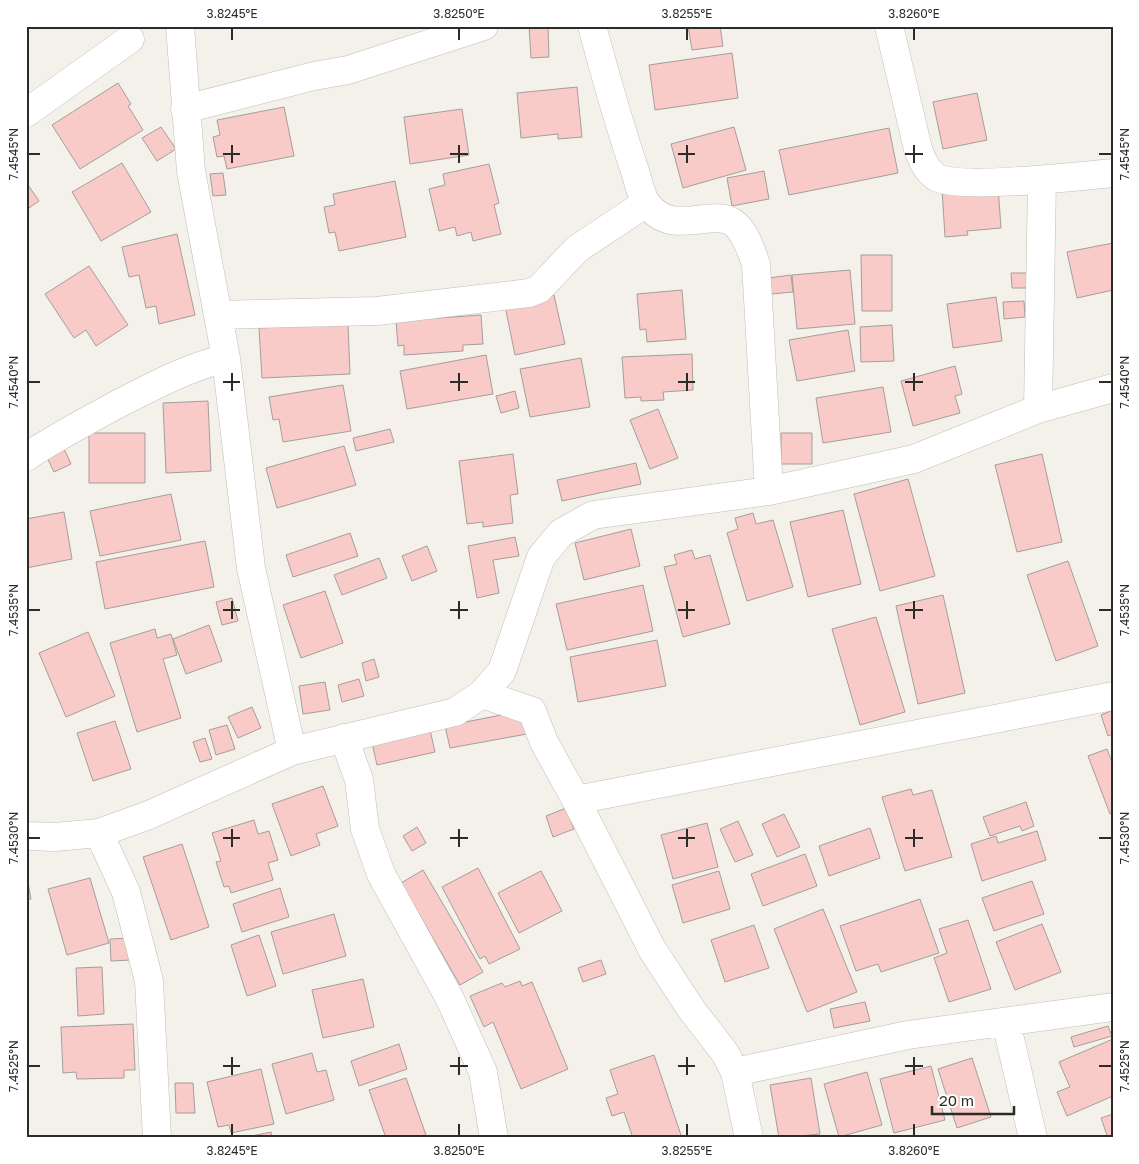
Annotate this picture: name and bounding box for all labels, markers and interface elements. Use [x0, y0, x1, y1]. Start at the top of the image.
text: 3.8245°E [206, 6, 258, 21]
text: 3.8250°E [433, 6, 485, 21]
text: 3.8255°E [662, 6, 712, 21]
text: 3.8260°E [888, 6, 940, 21]
text: 7.4545°N [6, 128, 21, 180]
text: 7.4545°N [1117, 128, 1132, 180]
text: 7.4540°N [6, 356, 21, 408]
text: 7.4540°N [1117, 356, 1132, 408]
text: 7.4535°N [6, 584, 21, 636]
text: 7.4535°N [1117, 584, 1132, 636]
text: 7.4530°N [6, 812, 21, 864]
text: 7.4530°N [1117, 812, 1132, 864]
text: 7.4525°N [6, 1040, 21, 1092]
text: 7.4525°N [1117, 1040, 1132, 1092]
scale bar [932, 1084, 1014, 1116]
text: 20 m [939, 1091, 974, 1109]
text: 3.8245°E [206, 1143, 258, 1158]
text: 3.8250°E [433, 1143, 485, 1158]
text: 3.8255°E [662, 1143, 712, 1158]
text: 3.8260°E [888, 1143, 940, 1158]

